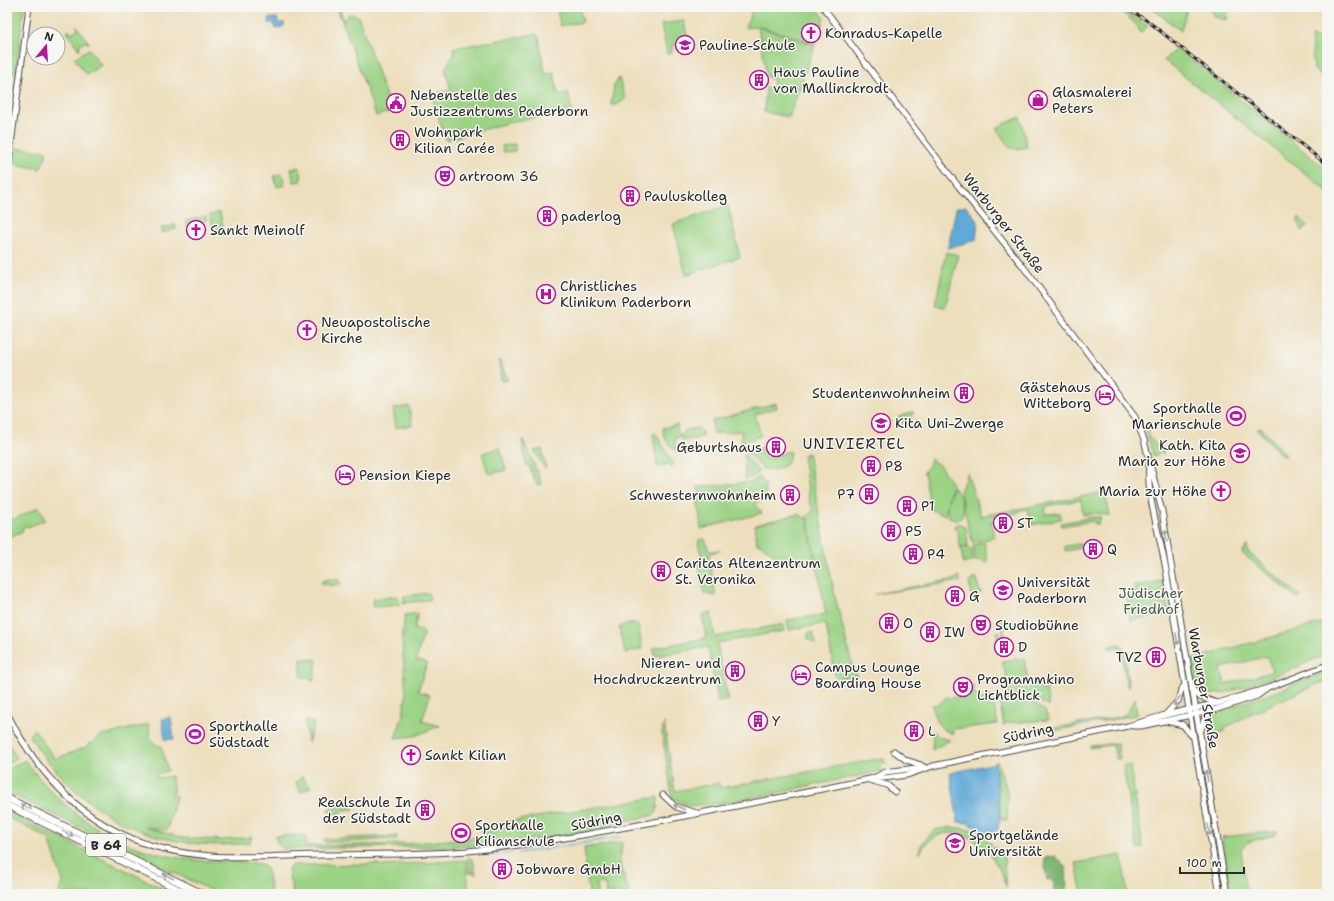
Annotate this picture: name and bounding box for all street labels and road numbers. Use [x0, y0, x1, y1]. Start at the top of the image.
street label: Warburger Straße [959, 169, 1049, 277]
street label: Warburger Straße [1184, 626, 1224, 750]
street label: Südring [1001, 719, 1055, 747]
street label: Südring [569, 807, 623, 835]
road number: B 64 [86, 834, 126, 856]

